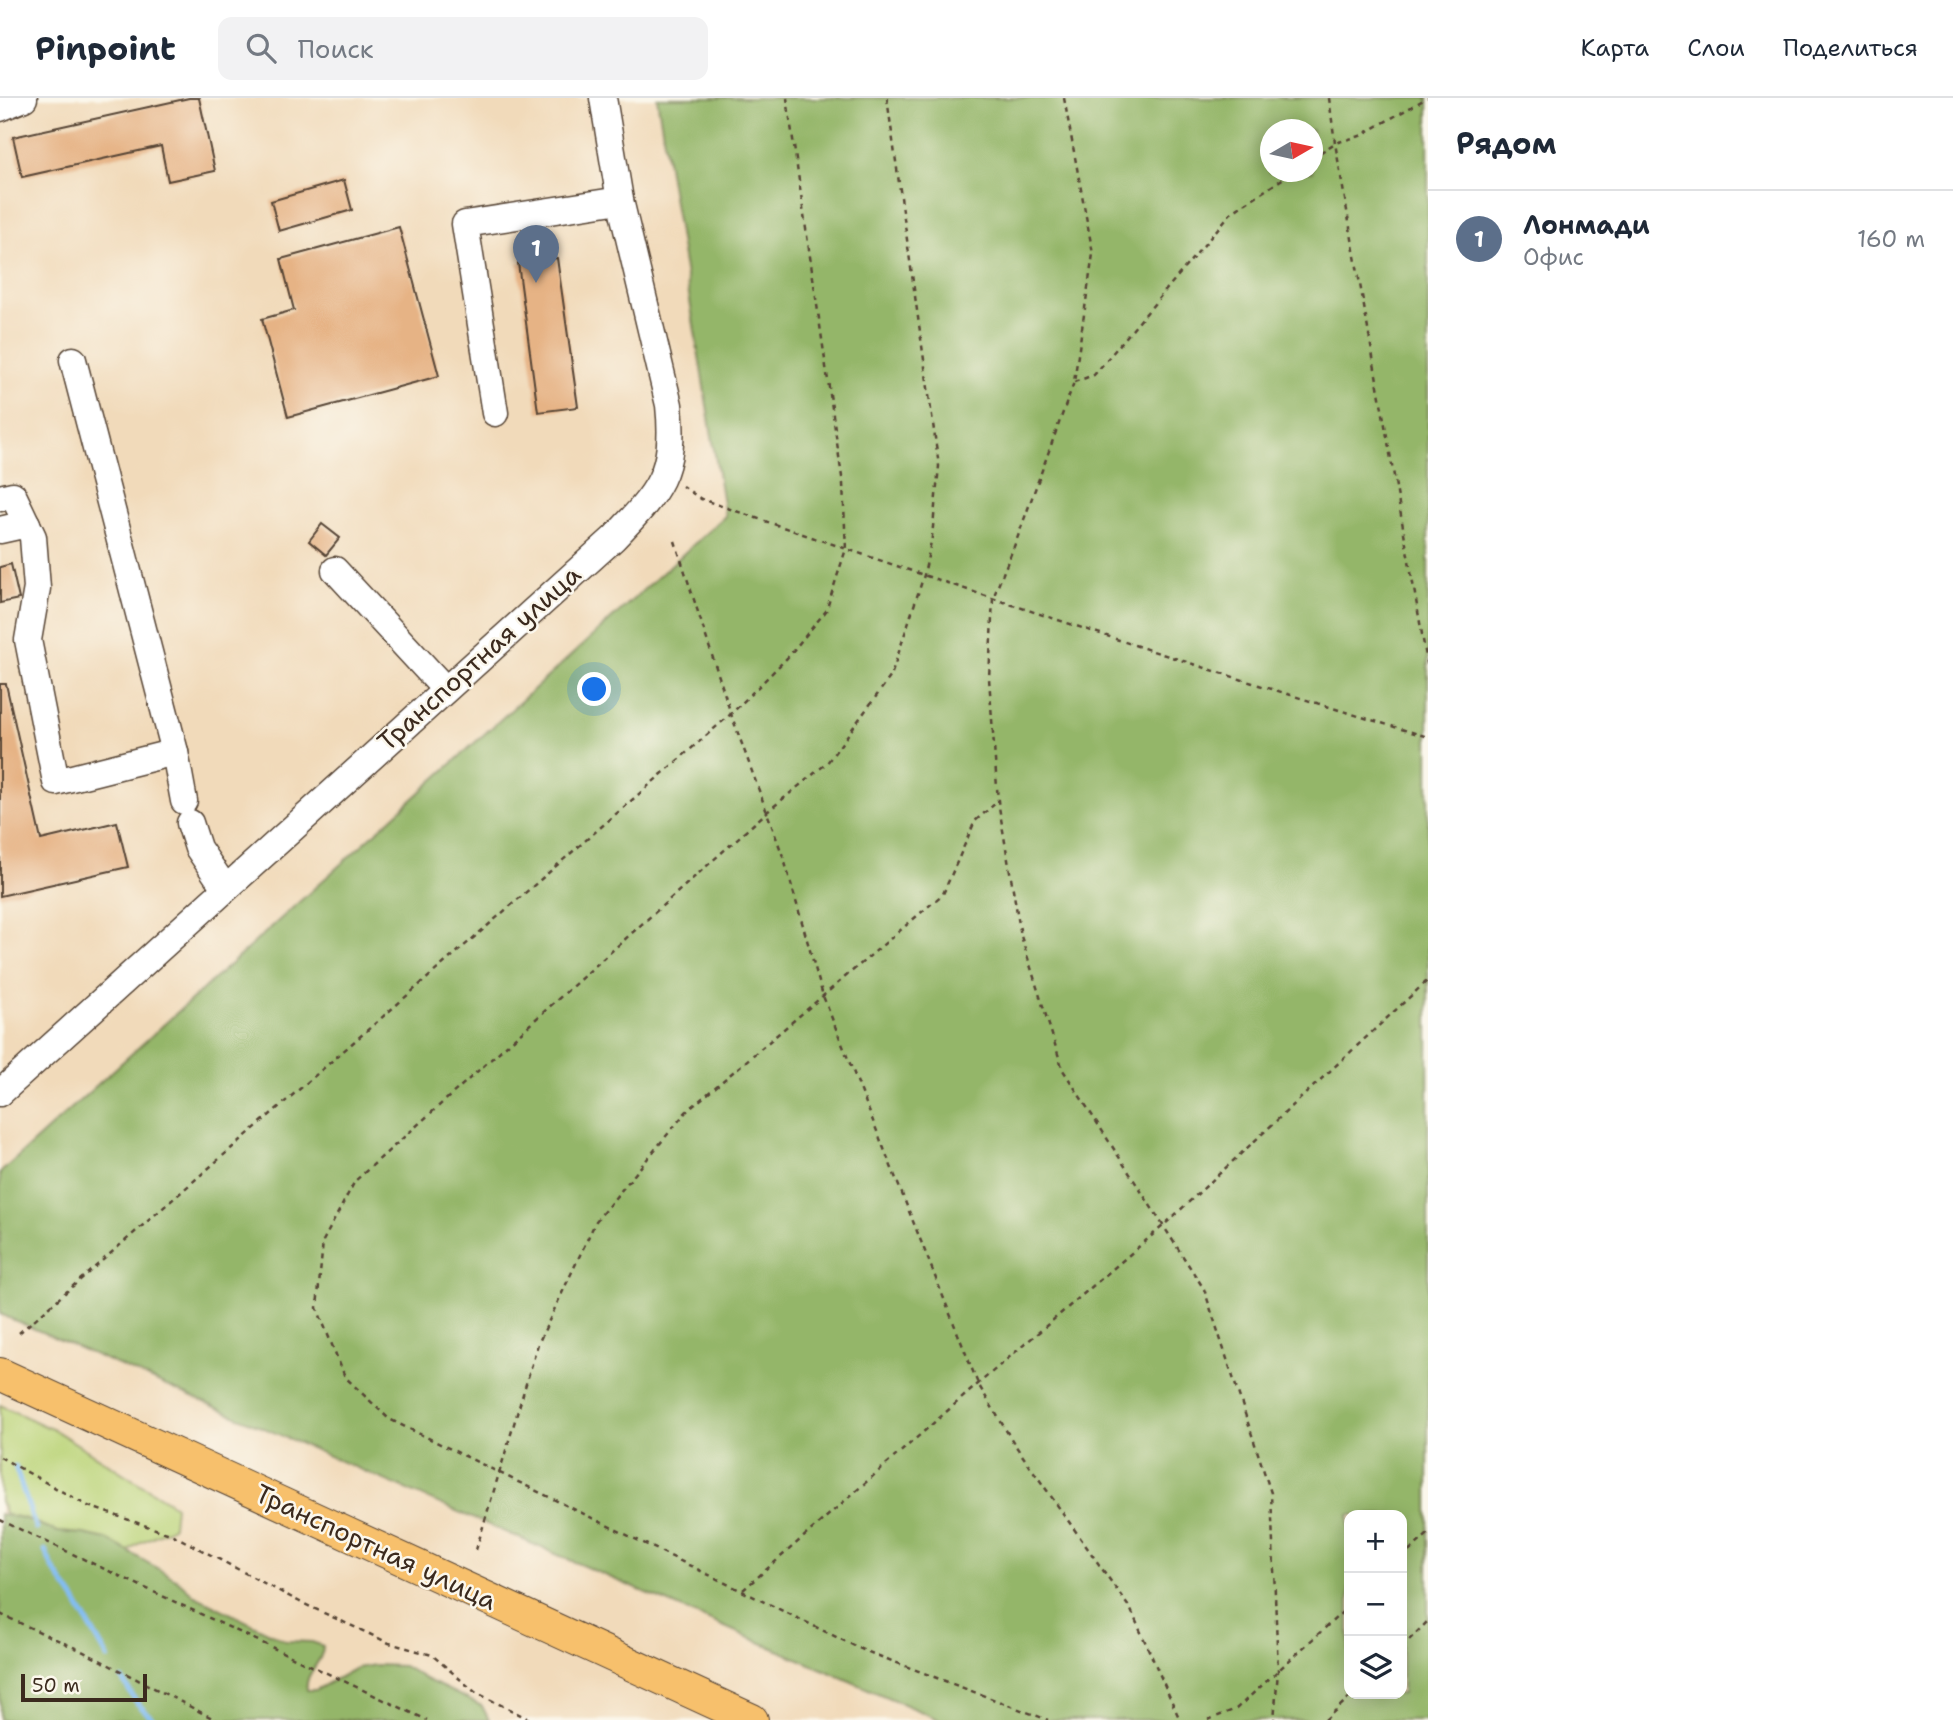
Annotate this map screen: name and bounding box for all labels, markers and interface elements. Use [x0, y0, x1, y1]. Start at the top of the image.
search box [218, 17, 708, 80]
text: Pinpoint [35, 26, 176, 71]
icon: search [242, 29, 280, 67]
text: Поиск [298, 31, 374, 66]
text: Карта [1581, 32, 1649, 64]
text: Слои [1687, 32, 1745, 64]
text: Поделиться [1783, 32, 1918, 64]
north arrow [1260, 119, 1323, 182]
text: Рядом [1456, 123, 1556, 164]
text: Лонмади [1523, 207, 1650, 242]
text: 1 [1474, 224, 1484, 254]
text: 160 m [1857, 224, 1925, 254]
pin: 1 [513, 225, 559, 283]
text: Офис [1523, 242, 1584, 272]
street label: Транспортная улица [369, 557, 588, 758]
your location [577, 672, 611, 706]
street label: Транспортная улица [250, 1475, 503, 1618]
map controls [1344, 1510, 1407, 1699]
button: + [1344, 1510, 1407, 1573]
button: − [1344, 1573, 1407, 1636]
button: layers [1344, 1636, 1407, 1699]
scale bar [21, 1671, 147, 1703]
text: 50 m [32, 1673, 80, 1698]

